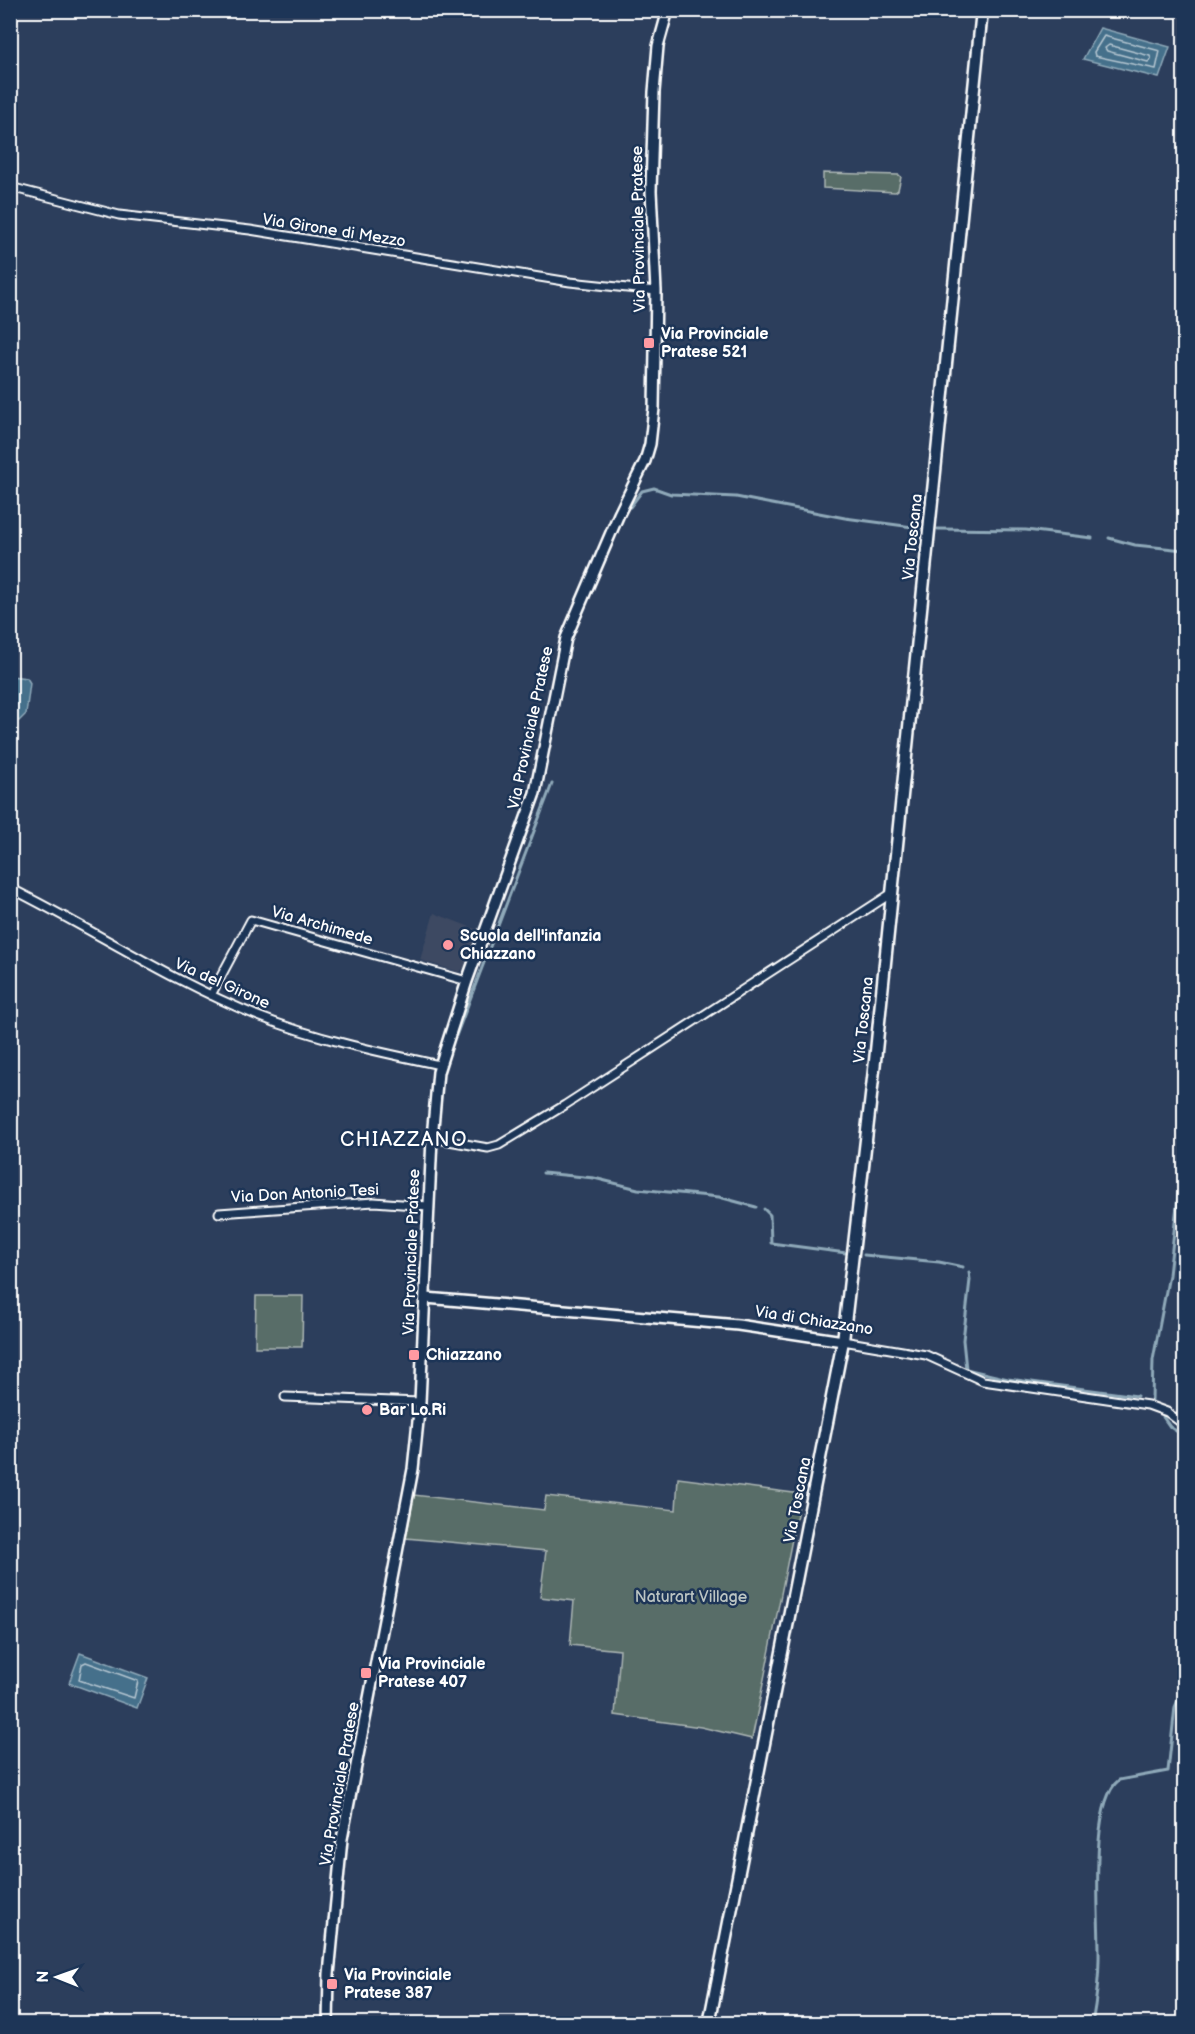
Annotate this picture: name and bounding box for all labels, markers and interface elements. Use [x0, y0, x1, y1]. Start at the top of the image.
street label: Via Provinciale Pratese [628, 145, 650, 312]
street label: Via Girone di Mezzo [261, 210, 407, 252]
place label: Via Provinciale Pratese 521 [661, 325, 769, 362]
marker: Via Provinciale Pratese 521 [642, 336, 656, 350]
street label: Via Toscana [899, 493, 927, 581]
street label: Via Provinciale Pratese [504, 644, 558, 811]
street label: Via Archimede [269, 902, 375, 950]
place label: Scuola dell'infanzia Chiazzano [460, 927, 602, 964]
marker: Scuola dell'infanzia Chiazzano [441, 938, 455, 952]
street label: Via del Girone [171, 955, 273, 1014]
street label: Via Toscana [850, 976, 878, 1064]
district label: CHIAZZANO [340, 1128, 468, 1152]
street label: Via Provinciale Pratese [400, 1168, 424, 1336]
street label: Via Don Antonio Tesi [231, 1181, 379, 1207]
street label: Via di Chiazzano [753, 1302, 875, 1340]
place label: Chiazzano [426, 1346, 502, 1365]
marker: Chiazzano [407, 1348, 421, 1362]
place label: Bar Lo.Ri [379, 1401, 446, 1420]
marker: Bar Lo.Ri [360, 1403, 374, 1417]
street label: Via Toscana [780, 1455, 816, 1545]
park label: Naturart Village [635, 1588, 748, 1607]
place label: Via Provinciale Pratese 407 [378, 1655, 486, 1692]
marker: Via Provinciale Pratese 407 [359, 1666, 373, 1680]
street label: Via Provinciale Pratese [316, 1700, 364, 1868]
north arrow [27, 1947, 87, 2007]
place label: Via Provinciale Pratese 387 [344, 1966, 452, 2003]
text: N [34, 1971, 53, 1983]
marker: Via Provinciale Pratese 387 [325, 1977, 339, 1991]

